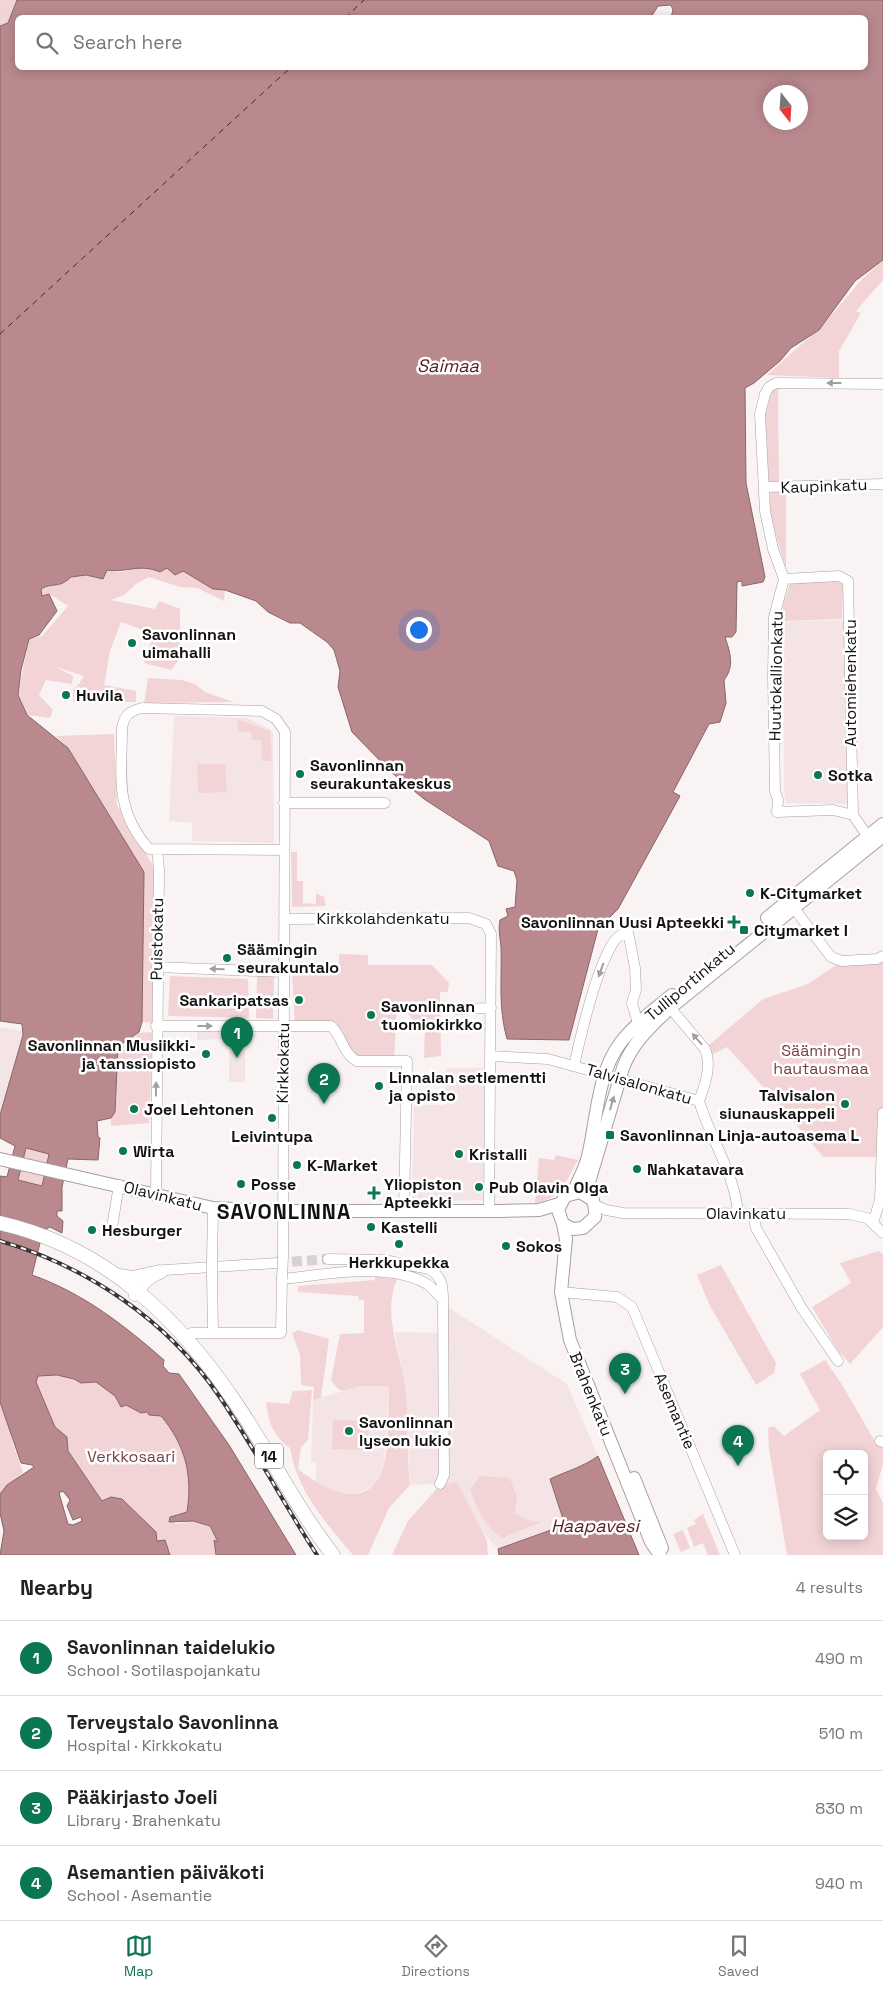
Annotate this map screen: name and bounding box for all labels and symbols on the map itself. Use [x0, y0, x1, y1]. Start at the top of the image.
north arrow [763, 85, 808, 130]
water label: Saimaa [417, 354, 480, 377]
one-way arrow [826, 379, 842, 387]
street label: Kaupinkatu [780, 474, 868, 498]
street label: Huutokallionkatu [764, 611, 788, 741]
your location [406, 617, 432, 643]
street label: Automiehenkatu [840, 619, 861, 747]
place label: Savonlinnan uimahalli [142, 624, 236, 663]
marker: Savonlinnan uimahalli [126, 637, 138, 649]
place label: Huvila [76, 685, 123, 706]
marker: Huvila [60, 689, 72, 701]
place label: Savonlinnan seurakuntakeskus [310, 755, 451, 794]
place label: Sotka [828, 765, 873, 786]
marker: Savonlinnan seurakuntakeskus [294, 768, 306, 780]
marker: Sotka [812, 769, 824, 781]
place label: K-Citymarket [760, 883, 862, 904]
marker: K-Citymarket [744, 887, 756, 899]
street label: Puistokatu [146, 897, 168, 981]
street label: Kirkkolahdenkatu [316, 908, 450, 929]
place label: Savonlinnan Uusi Apteekki [521, 912, 724, 933]
marker: Savonlinnan Uusi Apteekki [728, 916, 740, 928]
place label: Citymarket I [754, 920, 848, 941]
marker: Citymarket I [738, 924, 750, 936]
street label: Tulliportinkatu [641, 938, 739, 1026]
place label: Säämingin seurakuntalo [237, 939, 339, 978]
marker: Säämingin seurakuntalo [221, 952, 233, 964]
one-way arrow [597, 963, 605, 978]
one-way arrow [208, 965, 224, 973]
place label: Sankaripatsas [179, 990, 289, 1011]
marker: Sankaripatsas [293, 994, 305, 1006]
place label: Savonlinnan tuomiokirkko [381, 996, 483, 1035]
marker: Savonlinnan tuomiokirkko [365, 1009, 377, 1021]
pin: 1 [221, 1017, 253, 1058]
one-way arrow [197, 1022, 213, 1030]
street label: Kirkkokatu [272, 1022, 294, 1104]
one-way arrow [691, 1033, 702, 1046]
place label: Savonlinnan Musiikki- ja tanssiopisto [28, 1035, 196, 1074]
park label: Säämingin hautausmaa [773, 1040, 869, 1079]
marker: Savonlinnan Musiikki- ja tanssiopisto [200, 1048, 212, 1060]
street label: Talvisalonkatu [584, 1059, 694, 1109]
pin: 2 [308, 1063, 340, 1104]
place label: Linnalan setlementti ja opisto [388, 1067, 546, 1106]
marker: Linnalan setlementti ja opisto [373, 1080, 385, 1092]
one-way arrow [152, 1081, 160, 1097]
place label: Talvisalon siunauskappeli [719, 1085, 835, 1124]
one-way arrow [609, 1095, 617, 1110]
marker: Talvisalon siunauskappeli [839, 1098, 851, 1110]
place label: Joel Lehtonen [144, 1099, 254, 1120]
marker: Joel Lehtonen [128, 1103, 140, 1115]
marker: Leivintupa [266, 1112, 278, 1124]
place label: Savonlinnan Linja-autoasema L [620, 1125, 860, 1146]
place label: Leivintupa [231, 1126, 313, 1147]
marker: Savonlinnan Linja-autoasema L [604, 1129, 616, 1141]
place label: Wirta [133, 1141, 175, 1162]
place label: Kristalli [469, 1144, 527, 1165]
marker: Wirta [117, 1145, 129, 1157]
marker: Kristalli [453, 1148, 465, 1160]
place label: K-Market [307, 1155, 378, 1176]
marker: K-Market [291, 1159, 303, 1171]
place label: Nahkatavara [647, 1159, 744, 1180]
marker: Nahkatavara [631, 1163, 643, 1175]
place label: Posse [251, 1174, 296, 1195]
place label: Yliopiston Apteekki [384, 1174, 462, 1213]
street label: Olavinkatu [122, 1176, 204, 1216]
place label: Pub Olavin Olga [489, 1177, 608, 1198]
marker: Posse [235, 1178, 247, 1190]
marker: Pub Olavin Olga [473, 1181, 485, 1193]
marker: Yliopiston Apteekki [368, 1187, 380, 1199]
district label: SAVONLINNA [217, 1198, 351, 1225]
street label: Olavinkatu [706, 1203, 786, 1224]
place label: Kastelli [381, 1217, 437, 1238]
place label: Hesburger [102, 1220, 182, 1241]
marker: Kastelli [365, 1221, 377, 1233]
marker: Hesburger [86, 1224, 98, 1236]
place label: Sokos [516, 1236, 562, 1257]
marker: Herkkupekka [393, 1238, 405, 1250]
marker: Sokos [500, 1240, 512, 1252]
place label: Herkkupekka [349, 1252, 449, 1273]
street label: Brahenkatu [565, 1349, 617, 1439]
pin: 3 [609, 1353, 641, 1394]
street label: Asemantie [649, 1369, 701, 1453]
place label: Savonlinnan lyseon lukio [359, 1412, 453, 1451]
marker: Savonlinnan lyseon lukio [343, 1425, 355, 1437]
pin: 4 [722, 1425, 754, 1466]
road number: 14 [255, 1444, 283, 1468]
park label: Verkkosaari [87, 1446, 175, 1467]
water label: Haapavesi [551, 1514, 642, 1537]

